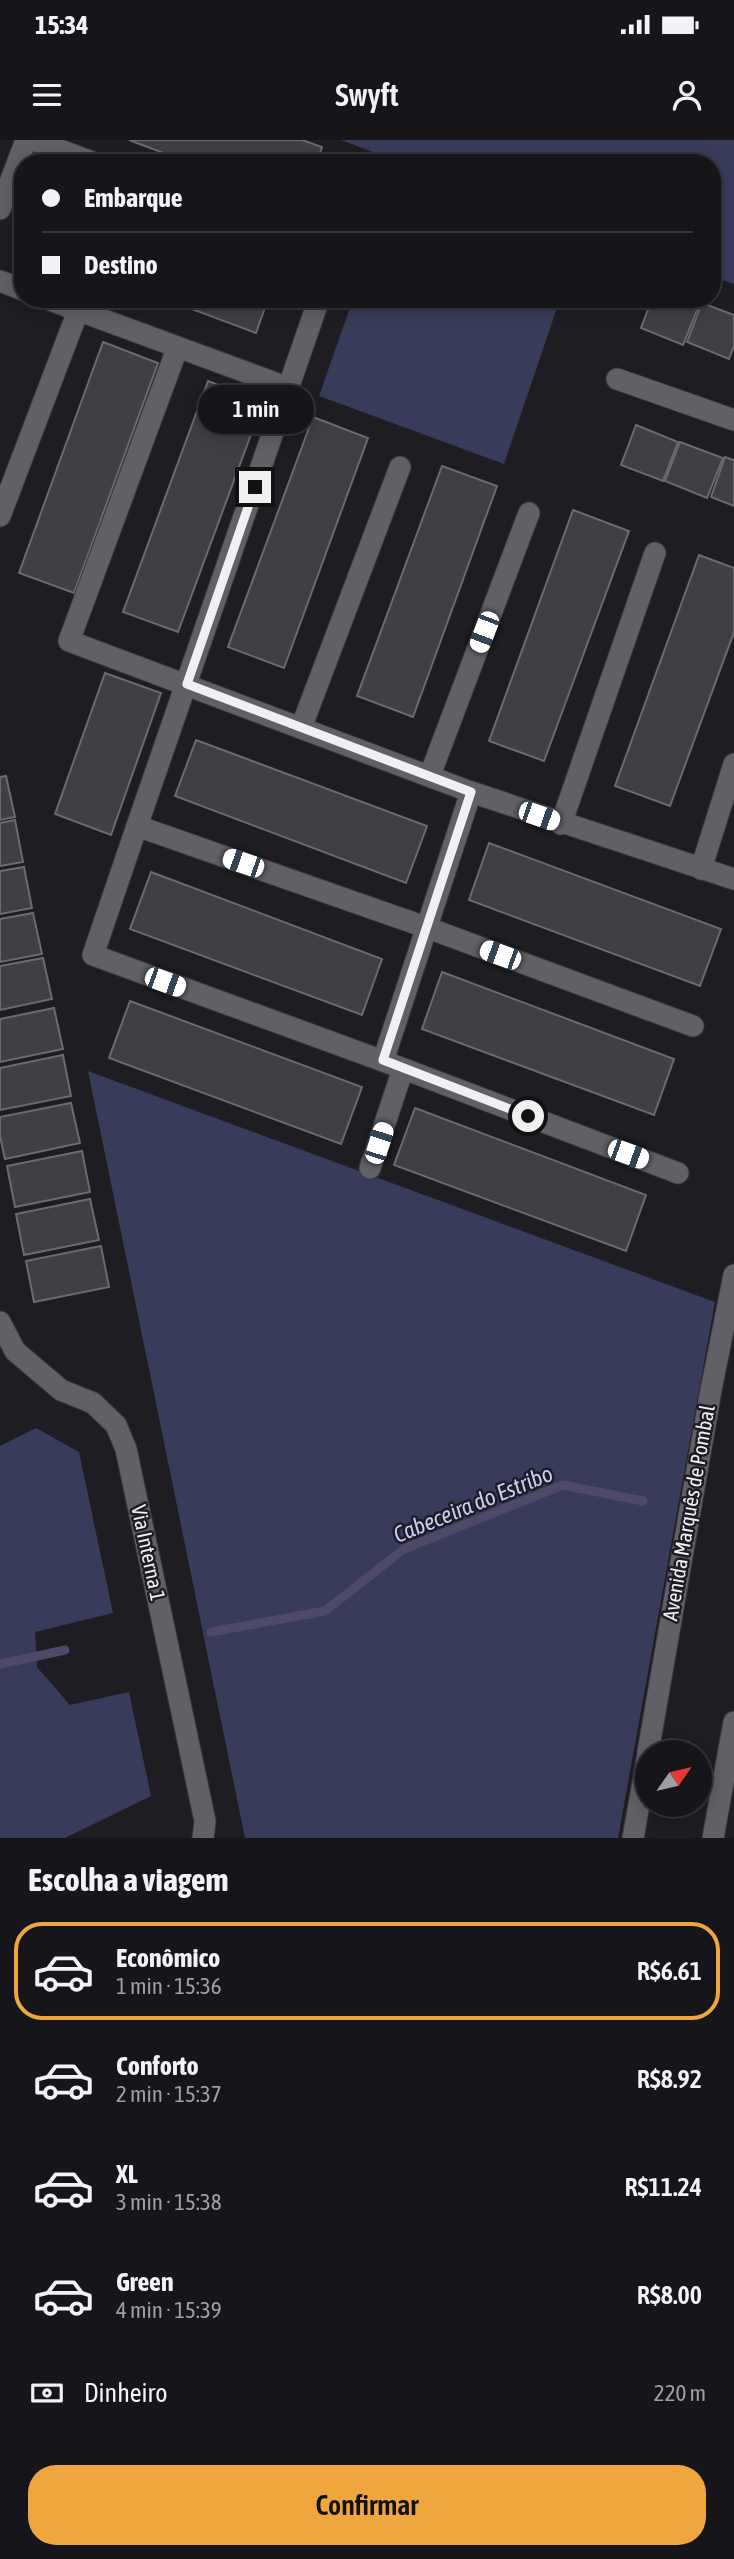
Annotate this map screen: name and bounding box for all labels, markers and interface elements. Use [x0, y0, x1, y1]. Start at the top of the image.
text: 15:34 [35, 10, 89, 40]
icon: menu [28, 76, 66, 114]
text: Swyft [335, 76, 399, 113]
icon: person [668, 76, 706, 114]
text: Embarque [84, 183, 183, 213]
text: Destino [84, 250, 158, 280]
callout: 1 min [197, 386, 313, 434]
text: 1 min [233, 396, 279, 422]
route end [239, 471, 271, 503]
car [467, 609, 502, 655]
car [516, 799, 563, 833]
car [220, 846, 267, 880]
car [477, 938, 524, 972]
car [142, 965, 189, 999]
route start [512, 1100, 544, 1132]
car [363, 1120, 396, 1166]
car [605, 1137, 652, 1171]
street label: Avenida Marquês de Pombal [657, 1403, 719, 1623]
water label: Cabeceira do Estribo [390, 1460, 556, 1548]
street label: Via Interna 1 [127, 1503, 171, 1603]
north arrow [635, 1740, 712, 1816]
map controls [635, 1740, 712, 1817]
text: Escolha a viagem [28, 1861, 228, 1898]
icon: car [32, 1940, 95, 2003]
text: Econômico [116, 1943, 220, 1973]
text: R$6.61 [637, 1956, 702, 1986]
text: 1 min · 15:36 [116, 1973, 222, 1999]
icon: car [32, 2048, 95, 2111]
text: Conforto [116, 2051, 199, 2081]
text: R$8.92 [637, 2064, 702, 2094]
text: 2 min · 15:37 [116, 2081, 222, 2107]
icon: car [32, 2156, 95, 2219]
text: XL [116, 2159, 138, 2189]
text: R$11.24 [625, 2172, 702, 2202]
text: 3 min · 15:38 [116, 2189, 222, 2215]
icon: car [32, 2264, 95, 2327]
text: Green [116, 2267, 174, 2297]
text: R$8.00 [637, 2280, 702, 2310]
text: 4 min · 15:39 [116, 2297, 222, 2323]
icon: cash [28, 2374, 66, 2412]
text: Dinheiro [84, 2378, 167, 2408]
text: 220 m [654, 2380, 706, 2406]
button: Confirmar [28, 2465, 706, 2545]

